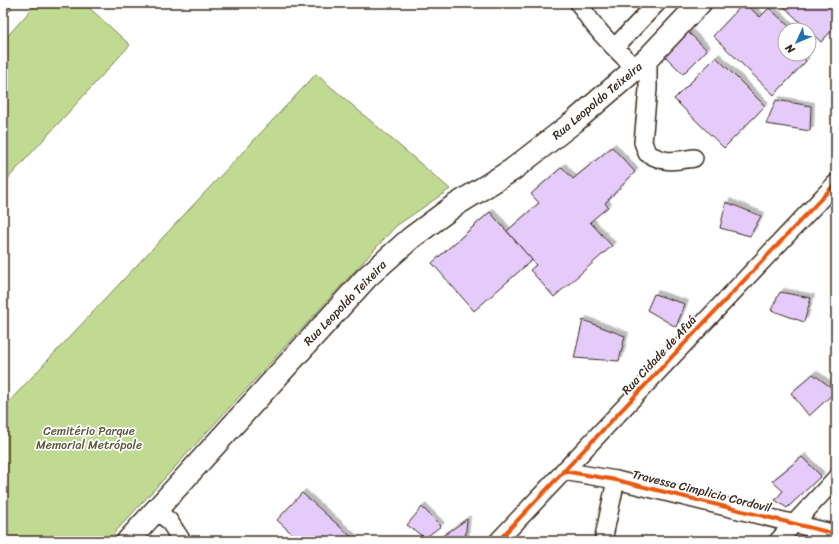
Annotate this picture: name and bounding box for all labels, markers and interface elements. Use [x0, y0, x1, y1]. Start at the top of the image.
north arrow [777, 22, 817, 62]
text: N [780, 39, 800, 59]
street label: Rua Leopoldo Teixeira [547, 56, 648, 146]
street label: Rua Leopoldo Teixeira [298, 254, 393, 351]
street label: Rua Cidade de Afuá [616, 310, 702, 400]
park label: Cemitério Parque Memorial Metrópole [36, 420, 142, 456]
street label: Travessa Cimplicio Cordovil [630, 463, 774, 519]

